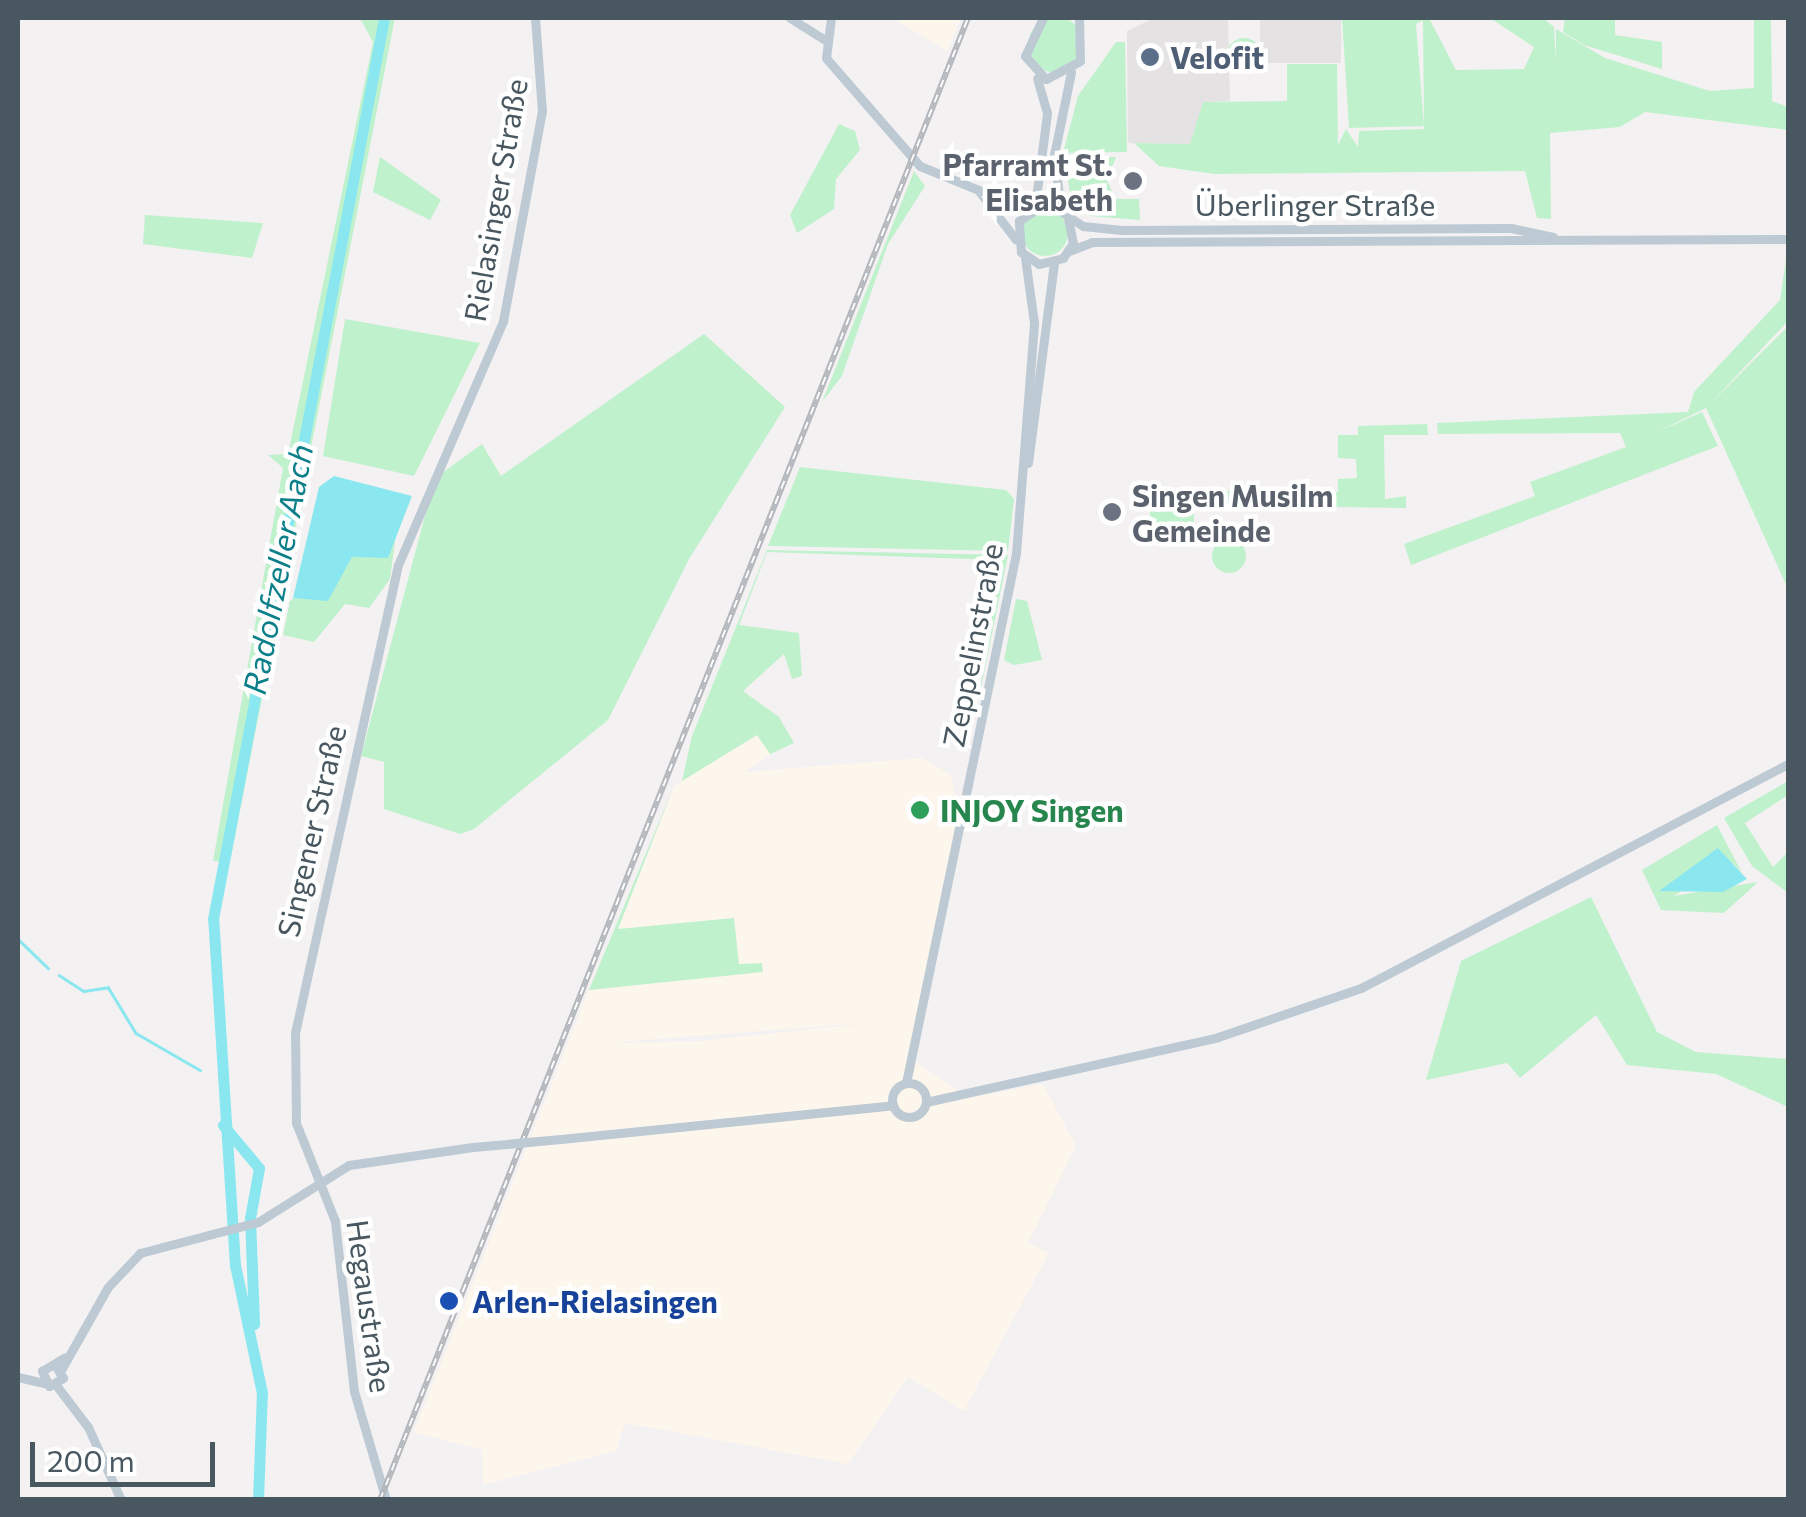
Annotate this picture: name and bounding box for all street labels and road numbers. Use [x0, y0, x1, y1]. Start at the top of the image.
street label: Rielasinger Straße [456, 76, 534, 324]
street label: Überlinger Straße [1195, 186, 1435, 222]
street label: Zeppelinstraße [935, 540, 1009, 750]
street label: Singener Straße [269, 722, 353, 940]
street label: Hegaustraße [340, 1217, 400, 1395]

